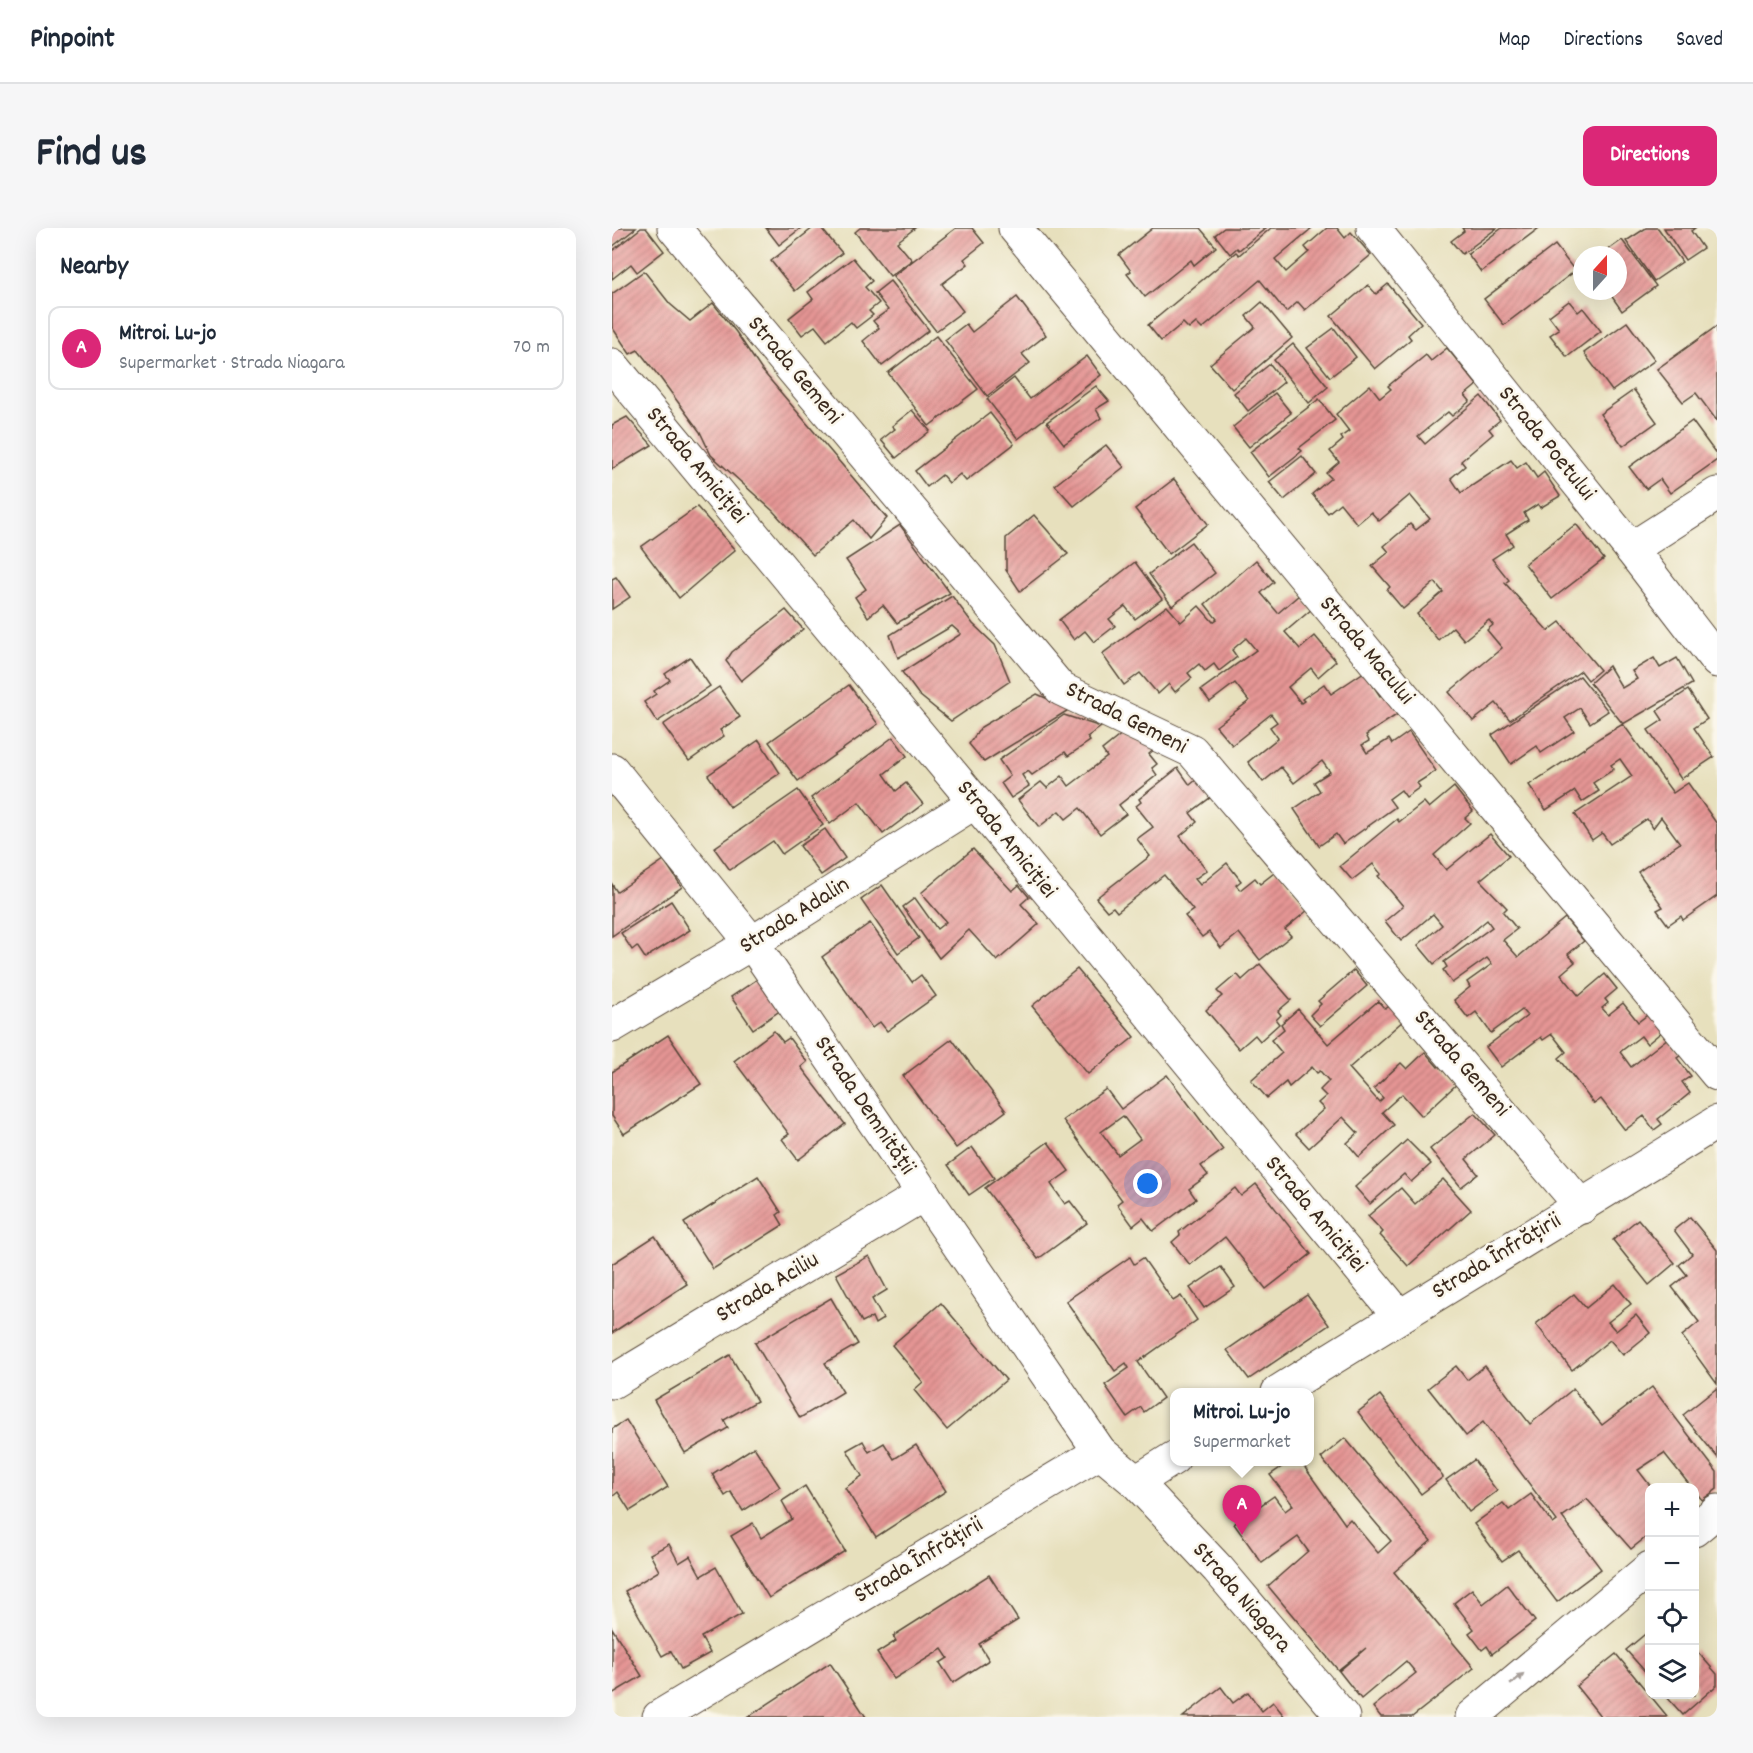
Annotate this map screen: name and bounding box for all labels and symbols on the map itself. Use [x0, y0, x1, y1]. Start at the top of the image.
north arrow [1573, 246, 1627, 300]
street label: Strada Gemeni [738, 309, 850, 433]
street label: Strada Poetului [1489, 379, 1603, 509]
street label: Strada Amiciției [637, 400, 755, 532]
street label: Strada Macului [1310, 589, 1422, 713]
street label: Strada Gemeni [1059, 674, 1193, 764]
street label: Strada Amiciției [948, 773, 1064, 907]
street label: Strada Adalin [733, 869, 857, 963]
street label: Strada Gemeni [1405, 1003, 1517, 1125]
street label: Strada Demnității [805, 1030, 923, 1182]
street label: Strada Amiciției [1256, 1149, 1374, 1281]
your location [1133, 1169, 1162, 1198]
street label: Strada Înfrățirii [1426, 1205, 1568, 1309]
street label: Strada Aciliu [710, 1244, 826, 1332]
pin: A [1222, 1486, 1262, 1535]
street label: Strada Înfrățirii [848, 1509, 990, 1613]
street label: Strada Niagara [1183, 1535, 1299, 1661]
one-way arrow [1509, 1673, 1525, 1686]

